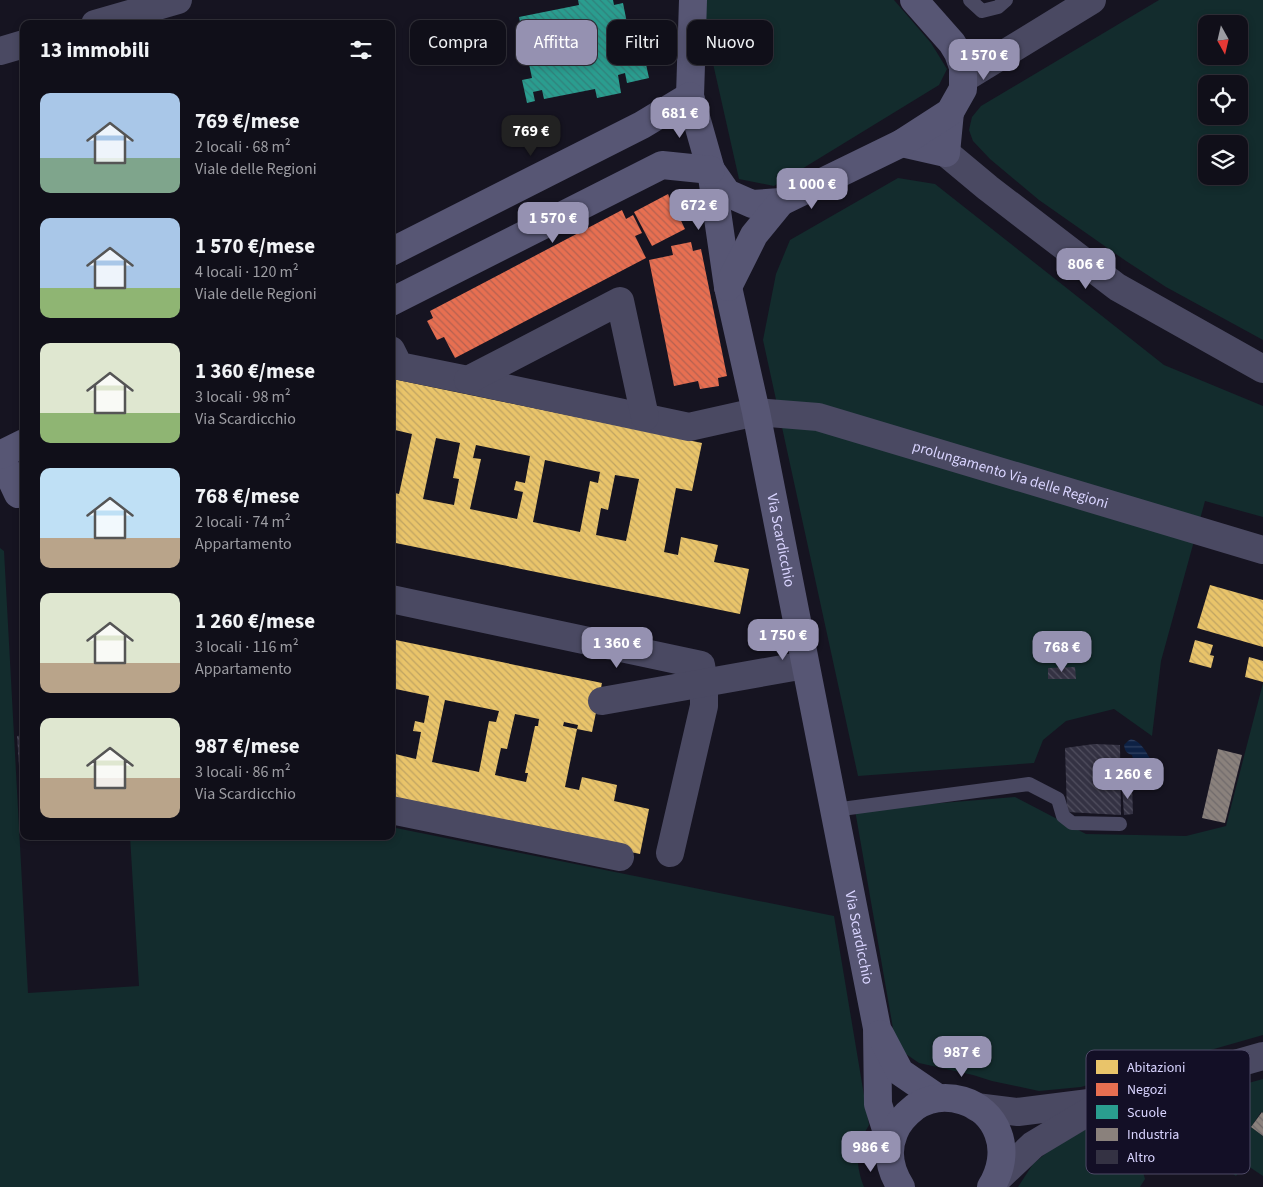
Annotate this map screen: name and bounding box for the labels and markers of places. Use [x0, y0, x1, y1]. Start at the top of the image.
pin: 1 570 € [938, 38, 1030, 81]
pin: 681 € [645, 96, 715, 139]
pin: 769 € [496, 114, 566, 157]
pin: 1 000 € [766, 168, 858, 210]
pin: 672 € [664, 188, 734, 231]
pin: 1 570 € [507, 202, 599, 244]
pin: 806 € [1051, 248, 1121, 290]
pin: 1 750 € [737, 618, 829, 661]
pin: 1 360 € [571, 626, 663, 669]
pin: 768 € [1027, 630, 1097, 673]
pin: 1 260 € [1082, 758, 1174, 800]
pin: 987 € [927, 1036, 997, 1078]
pin: 986 € [836, 1130, 906, 1173]

